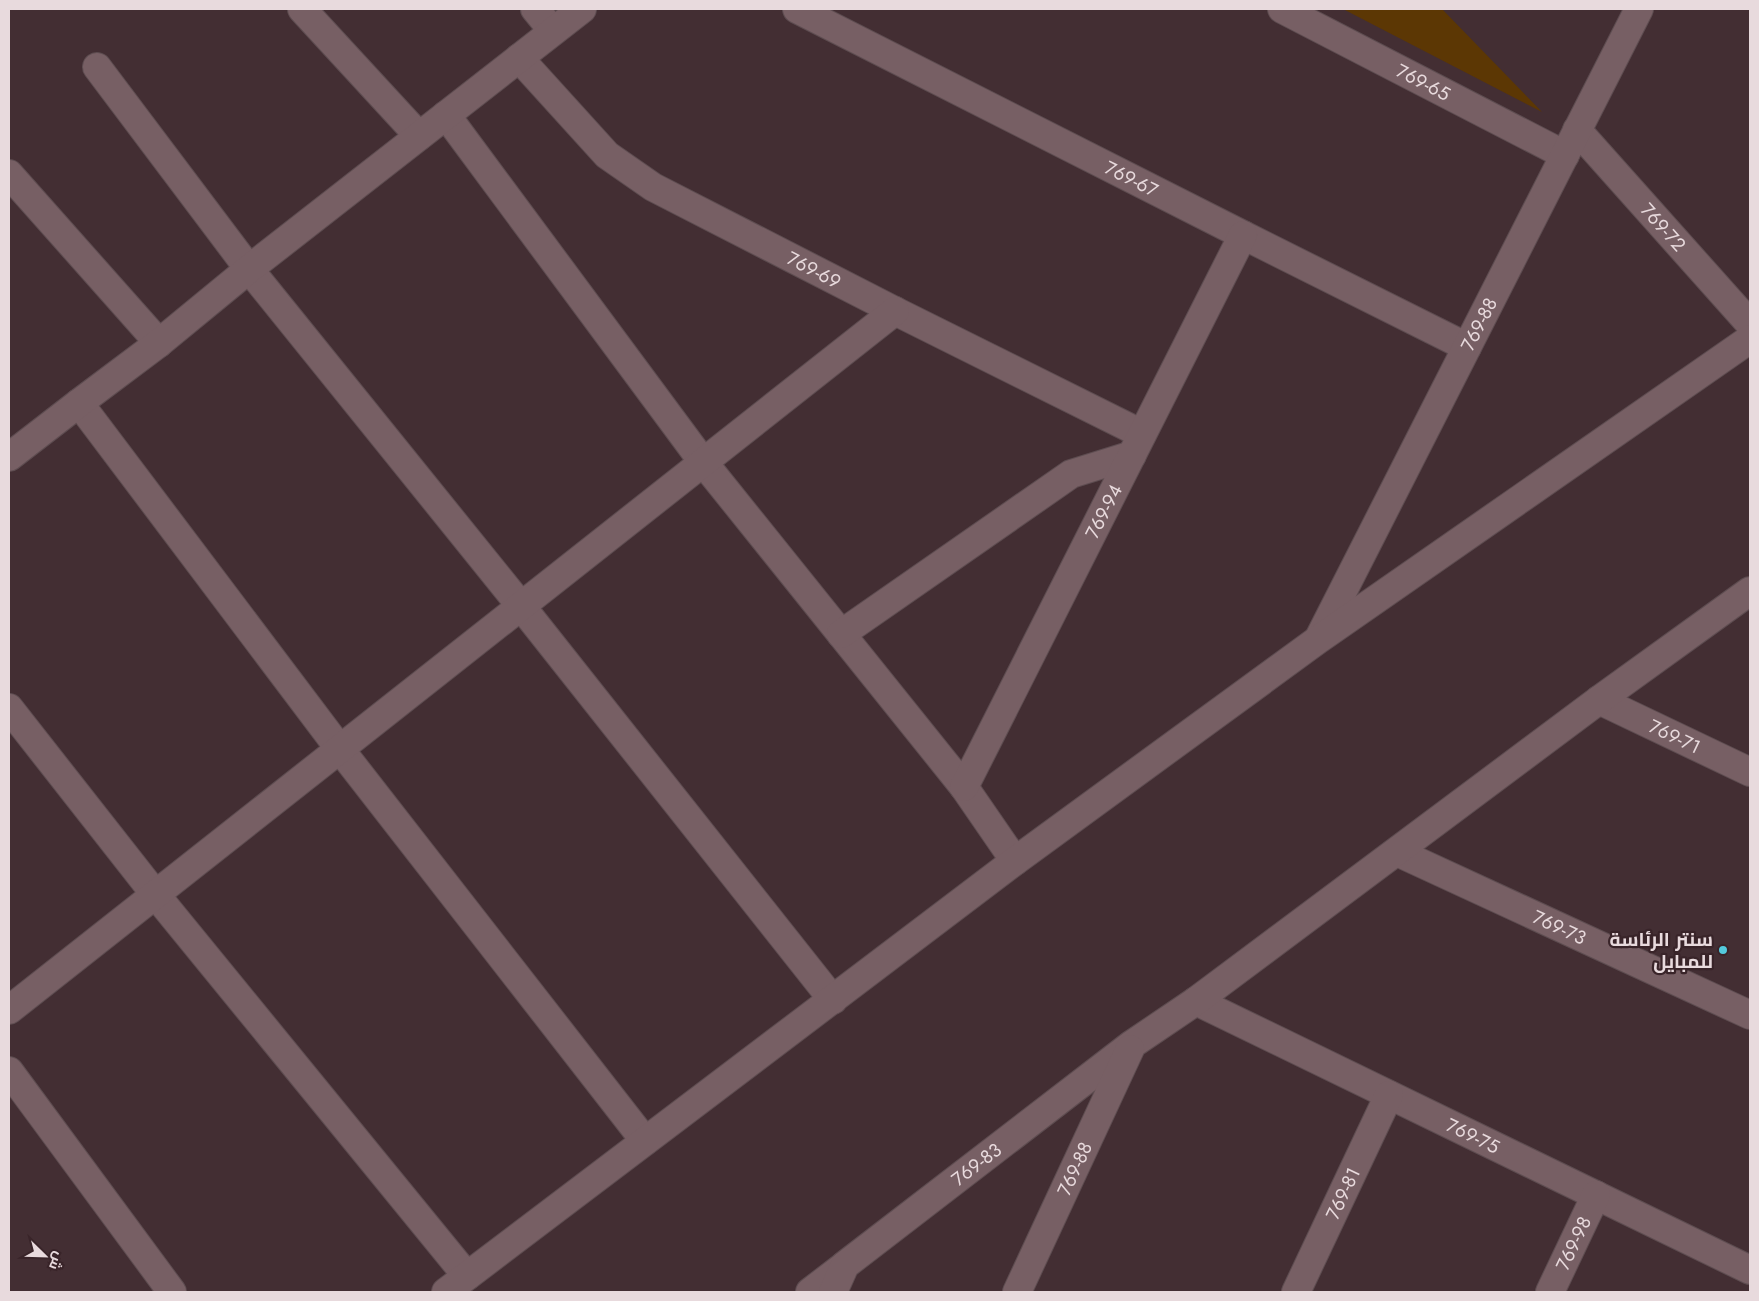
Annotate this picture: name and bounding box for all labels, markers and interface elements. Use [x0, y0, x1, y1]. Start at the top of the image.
street label: 769-65 [1391, 57, 1455, 108]
street label: 769-67 [1100, 154, 1163, 204]
street label: 769-72 [1634, 197, 1692, 257]
street label: 769-69 [782, 245, 846, 295]
street label: 769-88 [1454, 293, 1504, 356]
street label: 769-94 [1079, 480, 1129, 543]
street label: 769-71 [1644, 713, 1705, 761]
street label: 769-73 [1528, 903, 1590, 952]
place label: سنتر الرئاسة للمبايل [1610, 926, 1713, 975]
marker: سنتر الرئاسة للمبايل [1717, 944, 1729, 956]
street label: 769-75 [1441, 1111, 1504, 1160]
street label: 769-83 [946, 1137, 1007, 1192]
street label: 769-88 [1051, 1138, 1099, 1200]
street label: 769-81 [1319, 1163, 1367, 1224]
street label: 769-98 [1549, 1212, 1598, 1275]
north arrow [20, 1231, 70, 1281]
text: ش [44, 1249, 70, 1273]

